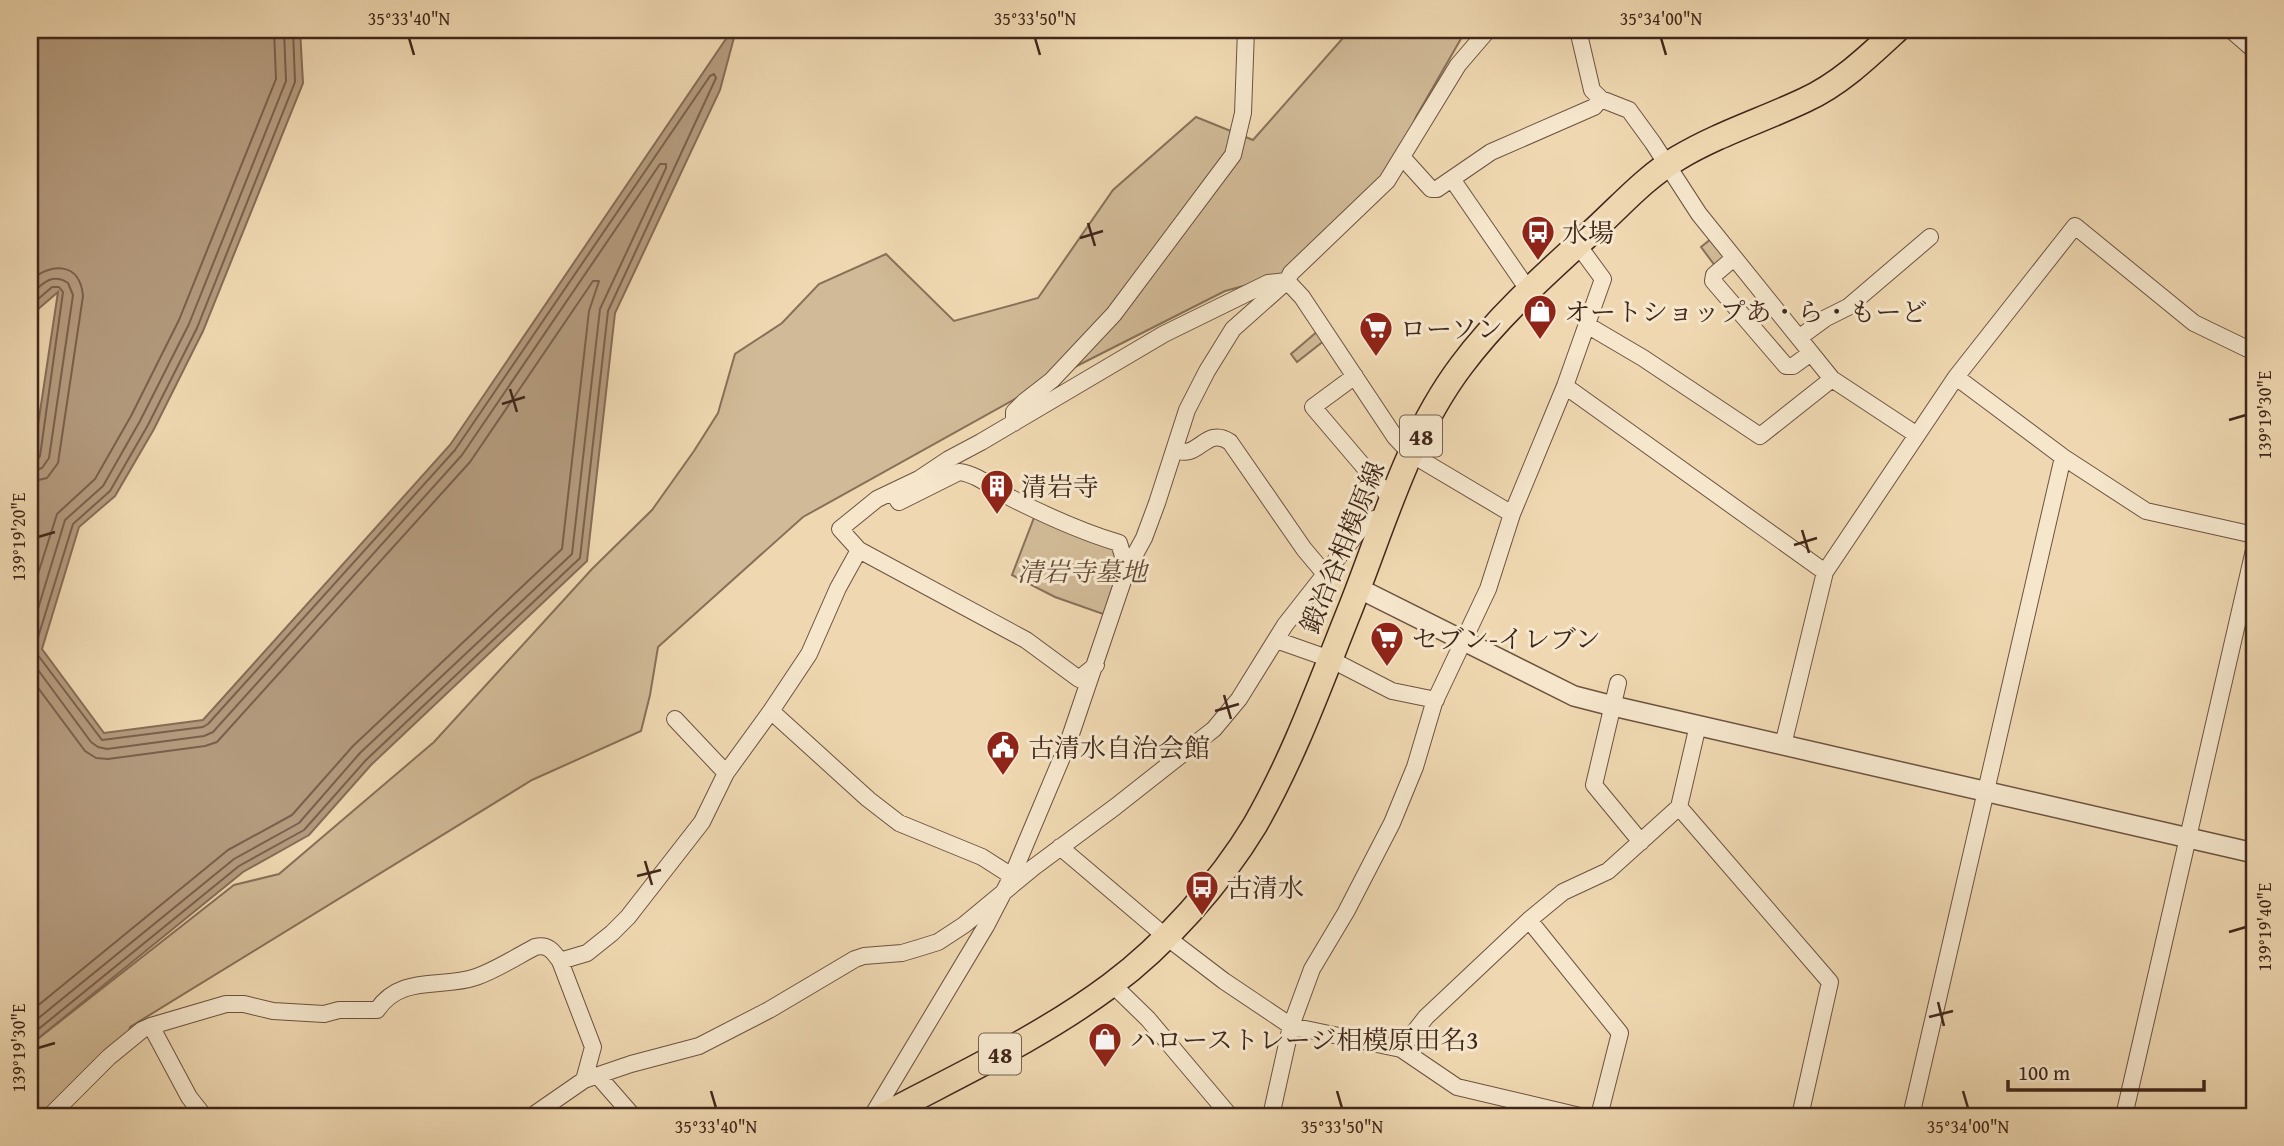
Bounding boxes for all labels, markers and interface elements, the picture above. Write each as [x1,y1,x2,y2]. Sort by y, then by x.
text: 35°33'40"N [368,5,451,32]
text: 35°33'50"N [994,5,1077,32]
text: 35°34'00"N [1620,5,1703,32]
bus stop icon: 水場 [1519,213,1557,262]
place label: 水場 [1562,213,1614,252]
shop icon: オートショップあ・ら・もーど [1521,292,1559,341]
place label: オートショップあ・ら・もーど [1564,292,1927,331]
supermarket icon: ローソン [1357,309,1395,358]
place label: ローソン [1400,309,1503,348]
text: 139°19'30"E [2251,371,2278,459]
road number: 48 [1400,416,1442,456]
street label: 鍛冶谷相模原線 [1290,455,1394,639]
building icon: 清岩寺 [978,467,1016,516]
place label: 清岩寺 [1021,467,1099,506]
text: 139°19'20"E [5,493,32,581]
park label: 清岩寺墓地 [1017,552,1150,591]
supermarket icon: セブン-イレブン [1368,619,1406,668]
place label: セブン-イレブン [1412,619,1601,658]
public building icon: 古清水自治会館 [984,728,1022,777]
place label: 古清水自治会館 [1028,728,1210,767]
bus stop icon: 古清水 [1183,868,1221,917]
place label: 古清水 [1226,868,1304,907]
text: 139°19'40"E [2251,883,2278,971]
text: 139°19'30"E [5,1004,32,1092]
shop icon: ハローストレージ相模原田名3 [1086,1020,1124,1069]
place label: ハローストレージ相模原田名3 [1130,1020,1479,1059]
road number: 48 [979,1034,1021,1074]
scale bar [2008,1048,2204,1092]
text: 100 m [2018,1057,2070,1088]
text: 35°33'40"N [675,1113,758,1140]
text: 35°33'50"N [1301,1113,1384,1140]
text: 35°34'00"N [1927,1113,2010,1140]

